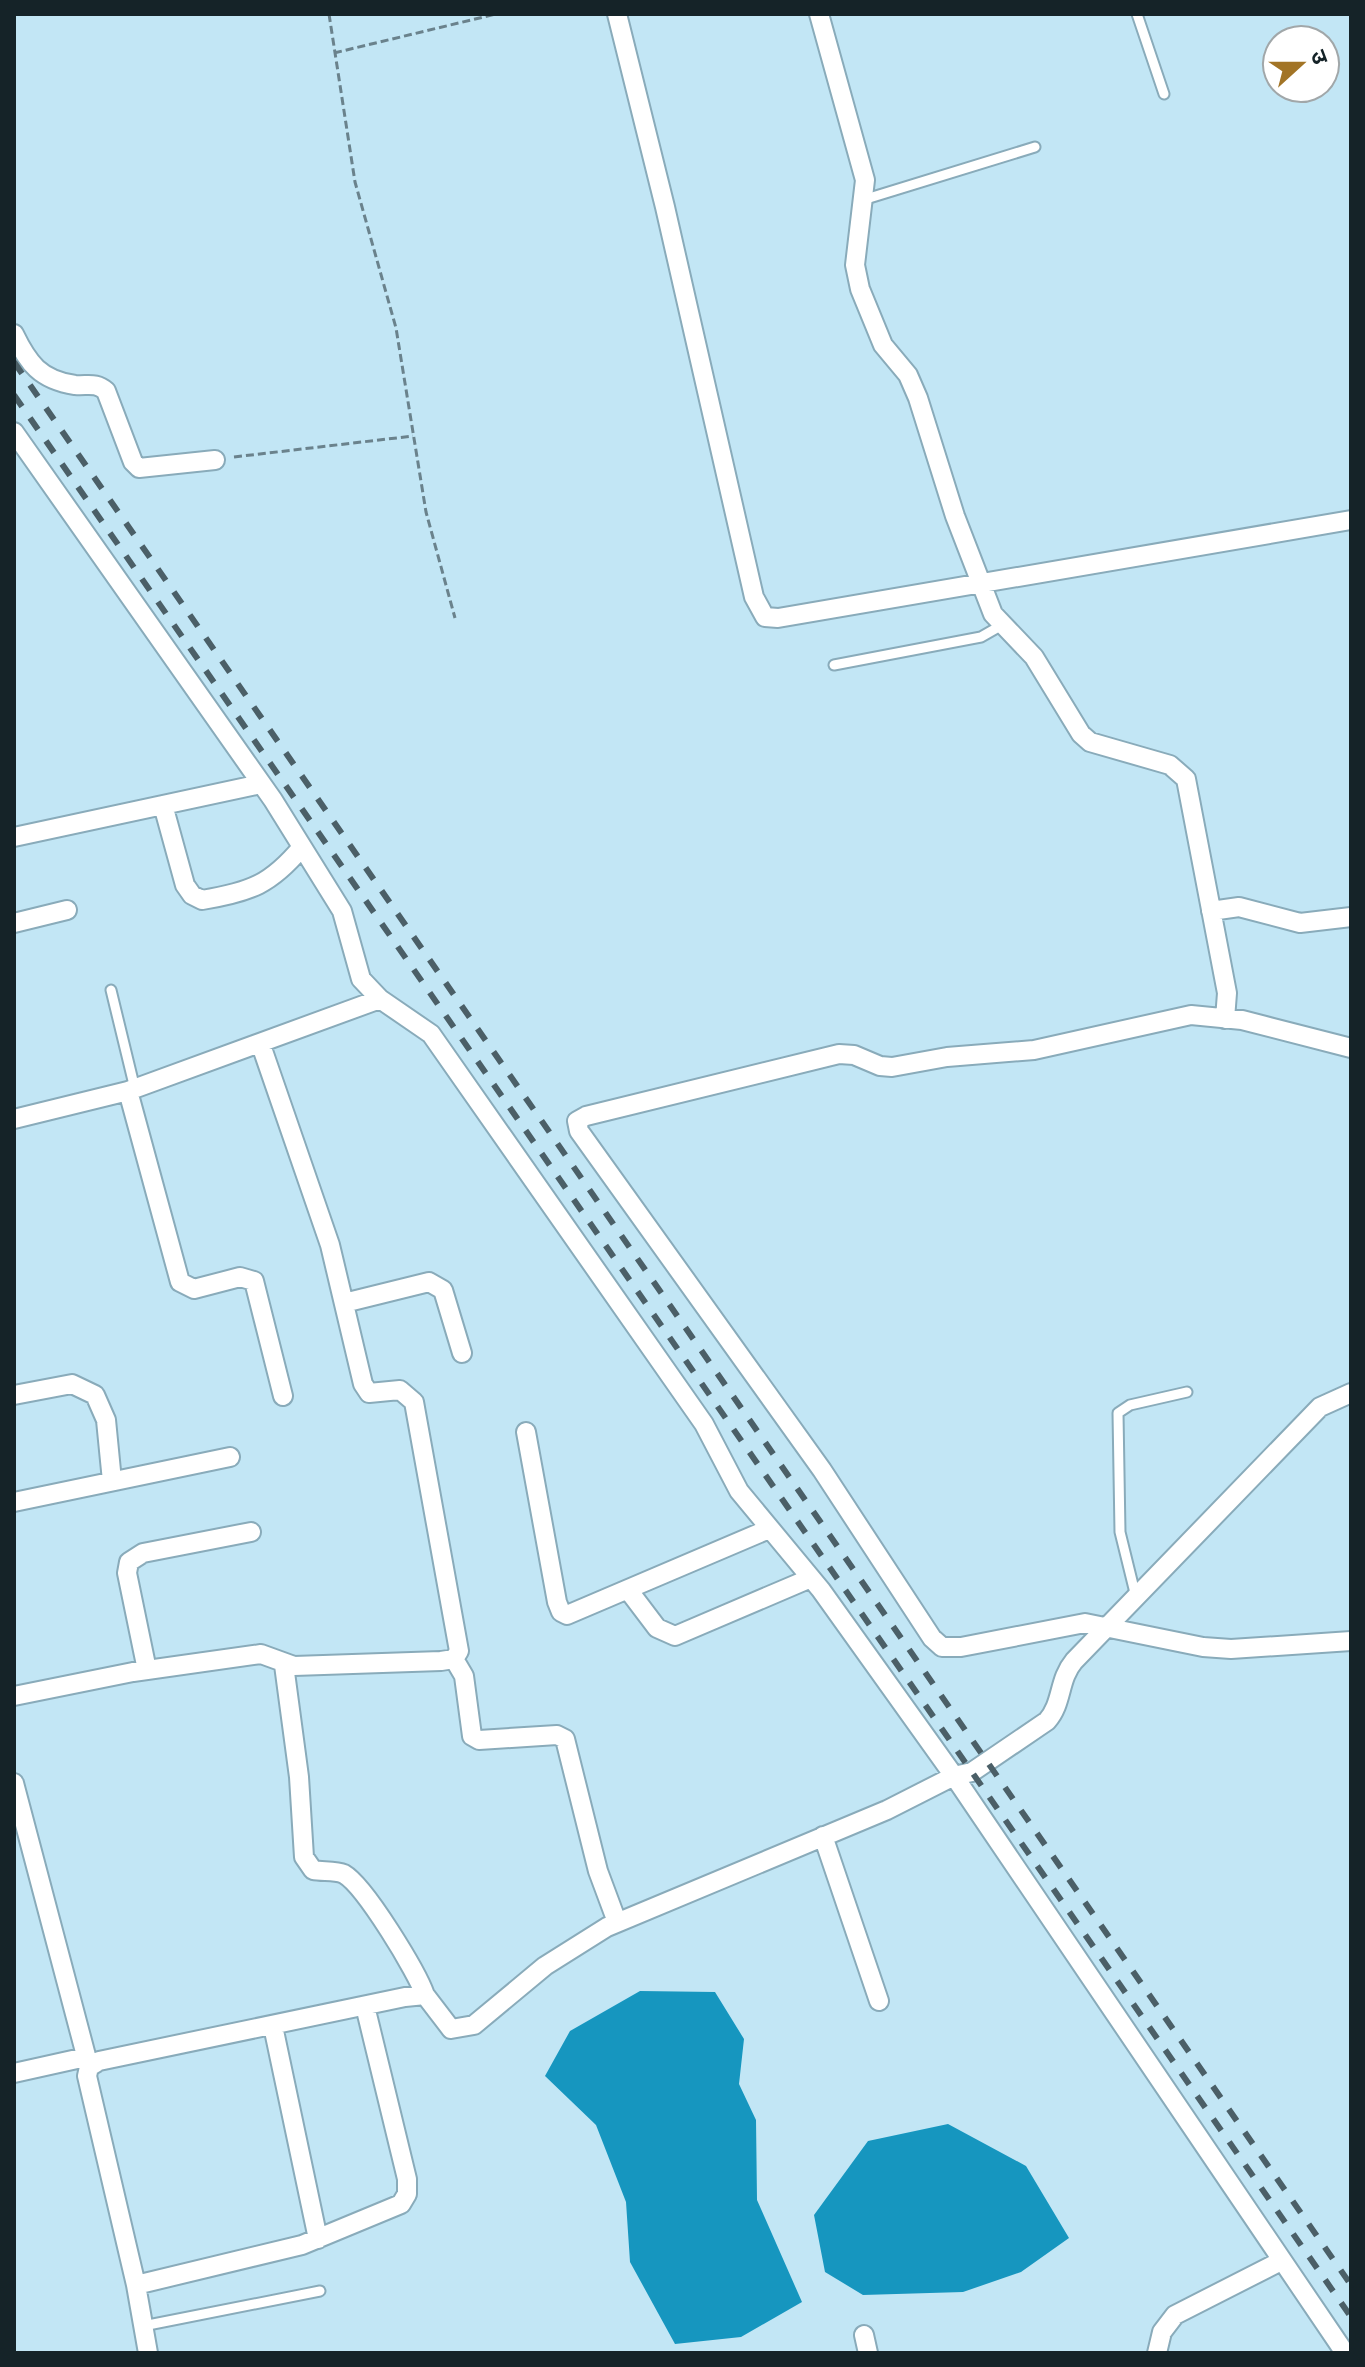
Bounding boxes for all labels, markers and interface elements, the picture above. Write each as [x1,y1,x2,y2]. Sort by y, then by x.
north arrow [1261,24,1341,104]
text: उ [1301,45,1338,70]

